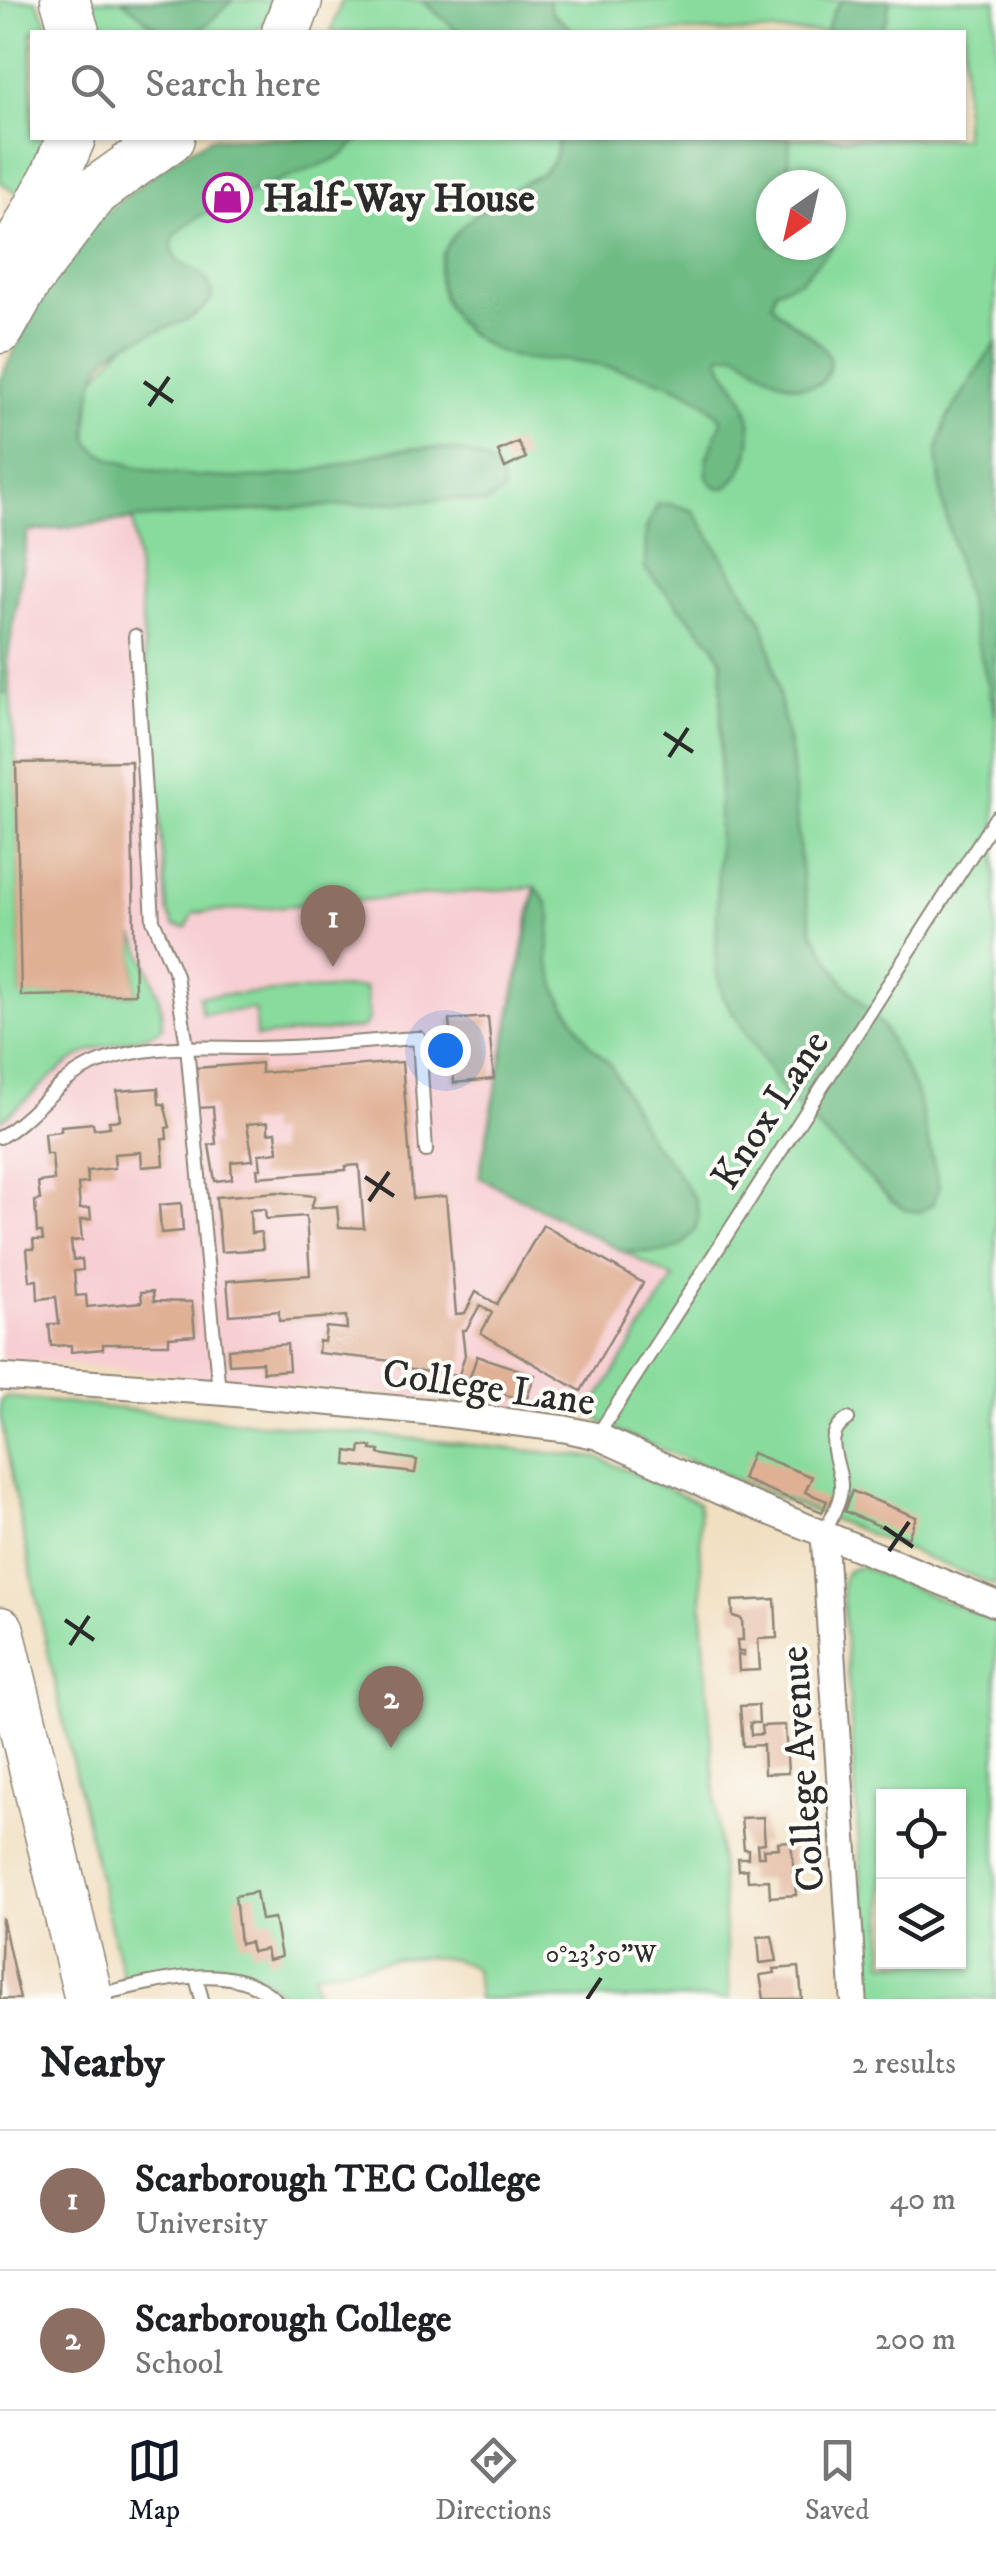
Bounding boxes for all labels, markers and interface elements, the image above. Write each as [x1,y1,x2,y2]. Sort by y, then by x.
search box [30,30,966,140]
icon: search [65,58,120,113]
text: Search here [145,61,321,109]
north arrow [756,170,846,260]
shop icon: Half-Way House [202,171,254,223]
place label: Half-Way House [263,175,535,225]
pin: 1 [300,884,366,967]
street label: Knox Lane [702,1022,841,1200]
your location [420,1025,471,1076]
street label: College Lane [379,1349,598,1429]
street label: College Avenue [770,1644,838,1893]
pin: 2 [358,1666,424,1748]
map controls [876,1789,966,1969]
button: locate [876,1789,966,1879]
button: layers [876,1879,966,1969]
text: 0°23'50"W [546,1939,657,1970]
text: Nearby [40,2038,164,2090]
text: 2 results [852,2044,956,2084]
text: Scarborough TEC College [135,2156,541,2204]
text: 1 [67,2180,78,2220]
text: 40 m [889,2180,956,2220]
text: University [135,2204,267,2244]
text: Scarborough College [135,2296,452,2344]
text: 2 [65,2320,80,2360]
text: 200 m [875,2320,956,2360]
text: School [135,2344,223,2384]
tab: Map [127,2433,182,2528]
tab: Directions [435,2433,551,2528]
tab: Saved [805,2433,869,2528]

